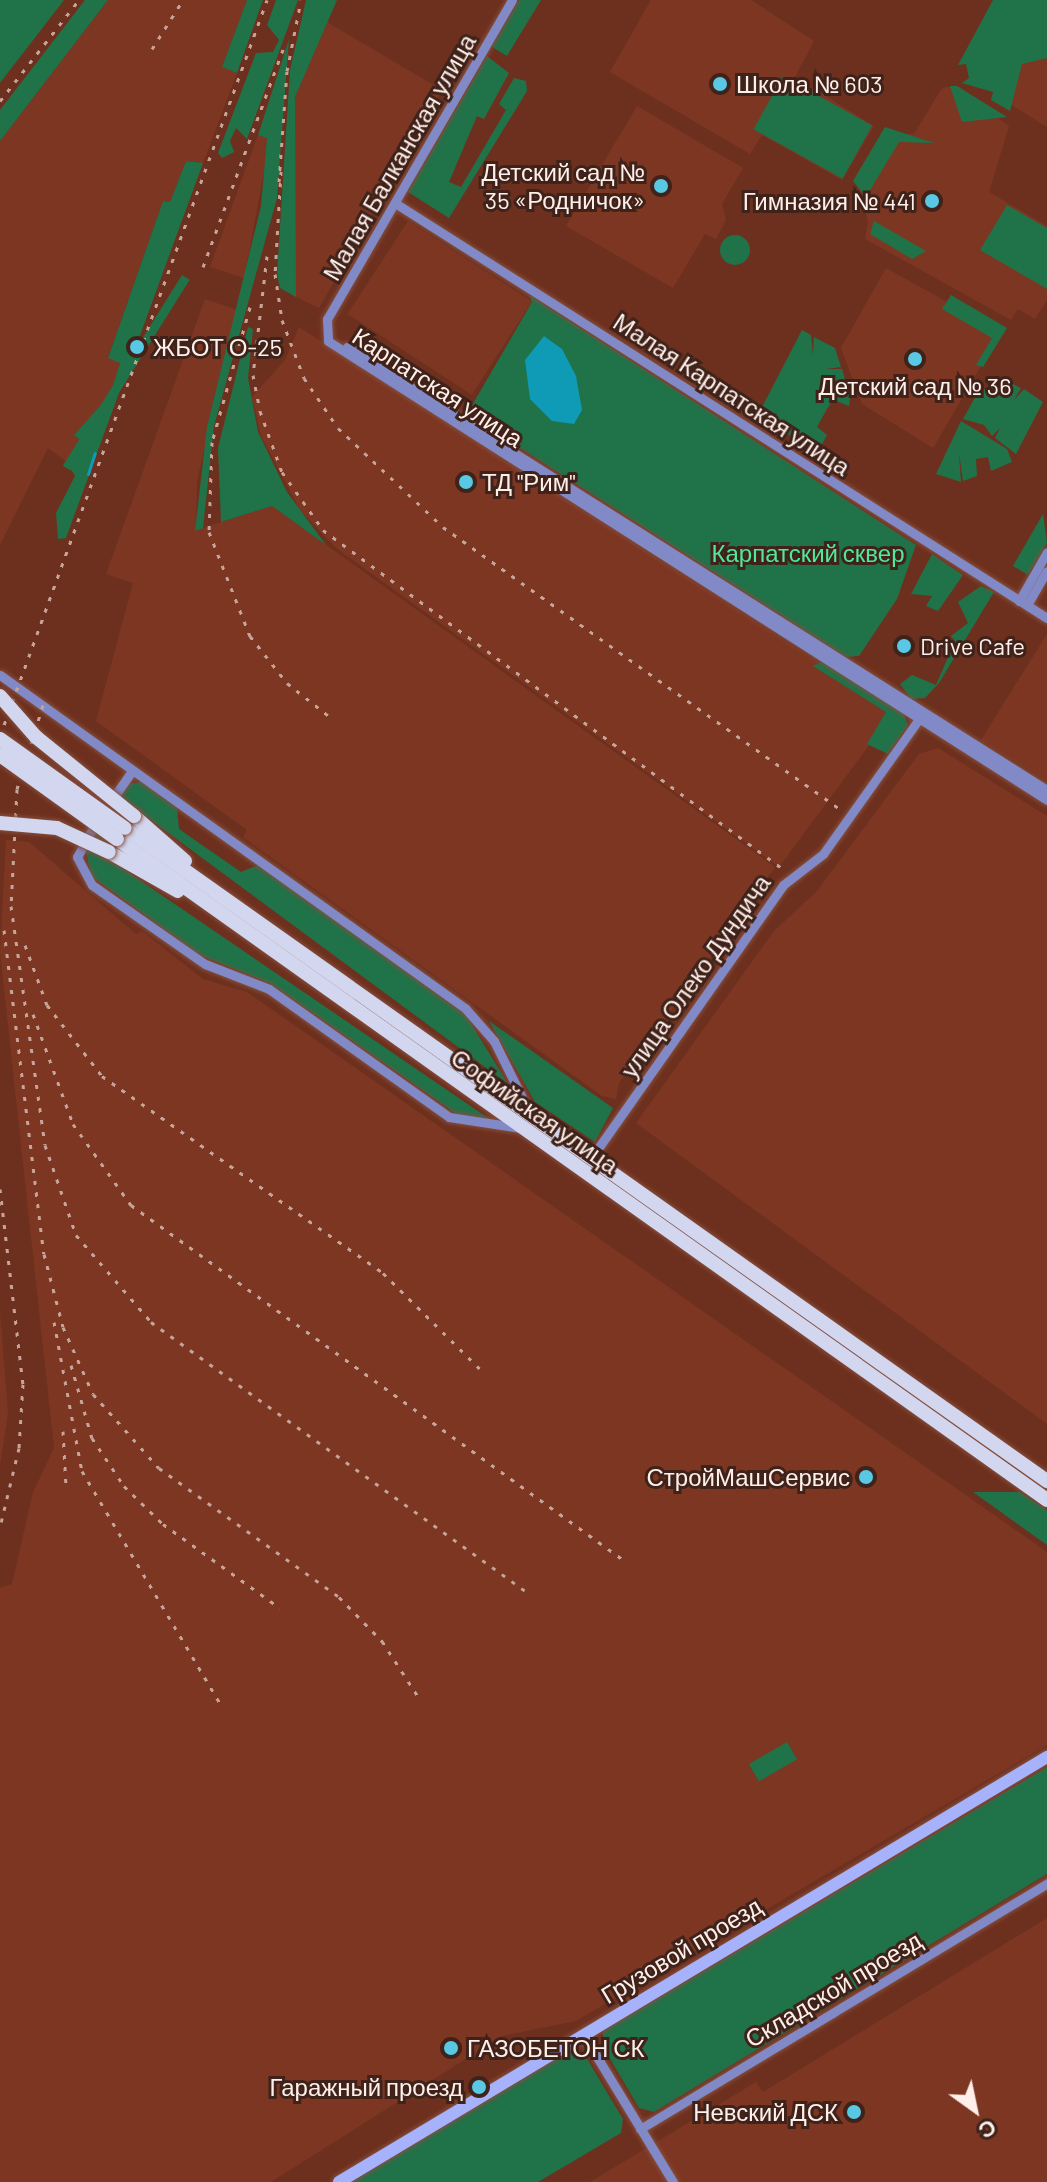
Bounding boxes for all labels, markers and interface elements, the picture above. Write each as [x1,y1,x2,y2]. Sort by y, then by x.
street label: Малая Балканская улица [317,29,481,285]
place label: Школа № 603 [736,70,883,98]
marker: Школа № 603 [711,75,729,93]
place label: Детский сад № 35 «Родничок» [481,158,645,214]
marker: Детский сад № 35 «Родничок» [652,177,670,195]
place label: Гимназия № 441 [743,187,916,215]
marker: Гимназия № 441 [923,192,941,210]
street label: Малая Карпатская улица [608,307,856,481]
street label: Карпатская улица [347,321,529,453]
place label: ЖБОТ О-25 [153,333,282,361]
marker: ЖБОТ О-25 [128,338,146,356]
marker: Детский сад № 36 [906,350,924,368]
place label: Детский сад № 36 [818,372,1012,400]
place label: ТД "Рим" [482,468,575,496]
marker: ТД "Рим" [457,473,475,491]
park label: Карпатский сквер [711,539,905,567]
place label: Drive Cafe [920,632,1025,660]
marker: Drive Cafe [895,637,913,655]
street label: улица Олеко Дундича [614,869,776,1083]
street label: Софийская улица [446,1043,624,1179]
place label: СтройМашСервис [647,1463,850,1491]
marker: СтройМашСервис [857,1468,875,1486]
street label: Грузовой проезд [596,1891,766,2009]
street label: Складской проезд [740,1925,926,2053]
place label: ГАЗОБЕТОН СК [467,2034,644,2062]
marker: ГАЗОБЕТОН СК [442,2039,460,2057]
north arrow [935,2070,1015,2150]
place label: Гаражный проезд [270,2073,463,2101]
marker: Гаражный проезд [470,2078,488,2096]
place label: Невский ДСК [693,2098,838,2126]
marker: Невский ДСК [845,2103,863,2121]
text: С [974,2115,1002,2145]

